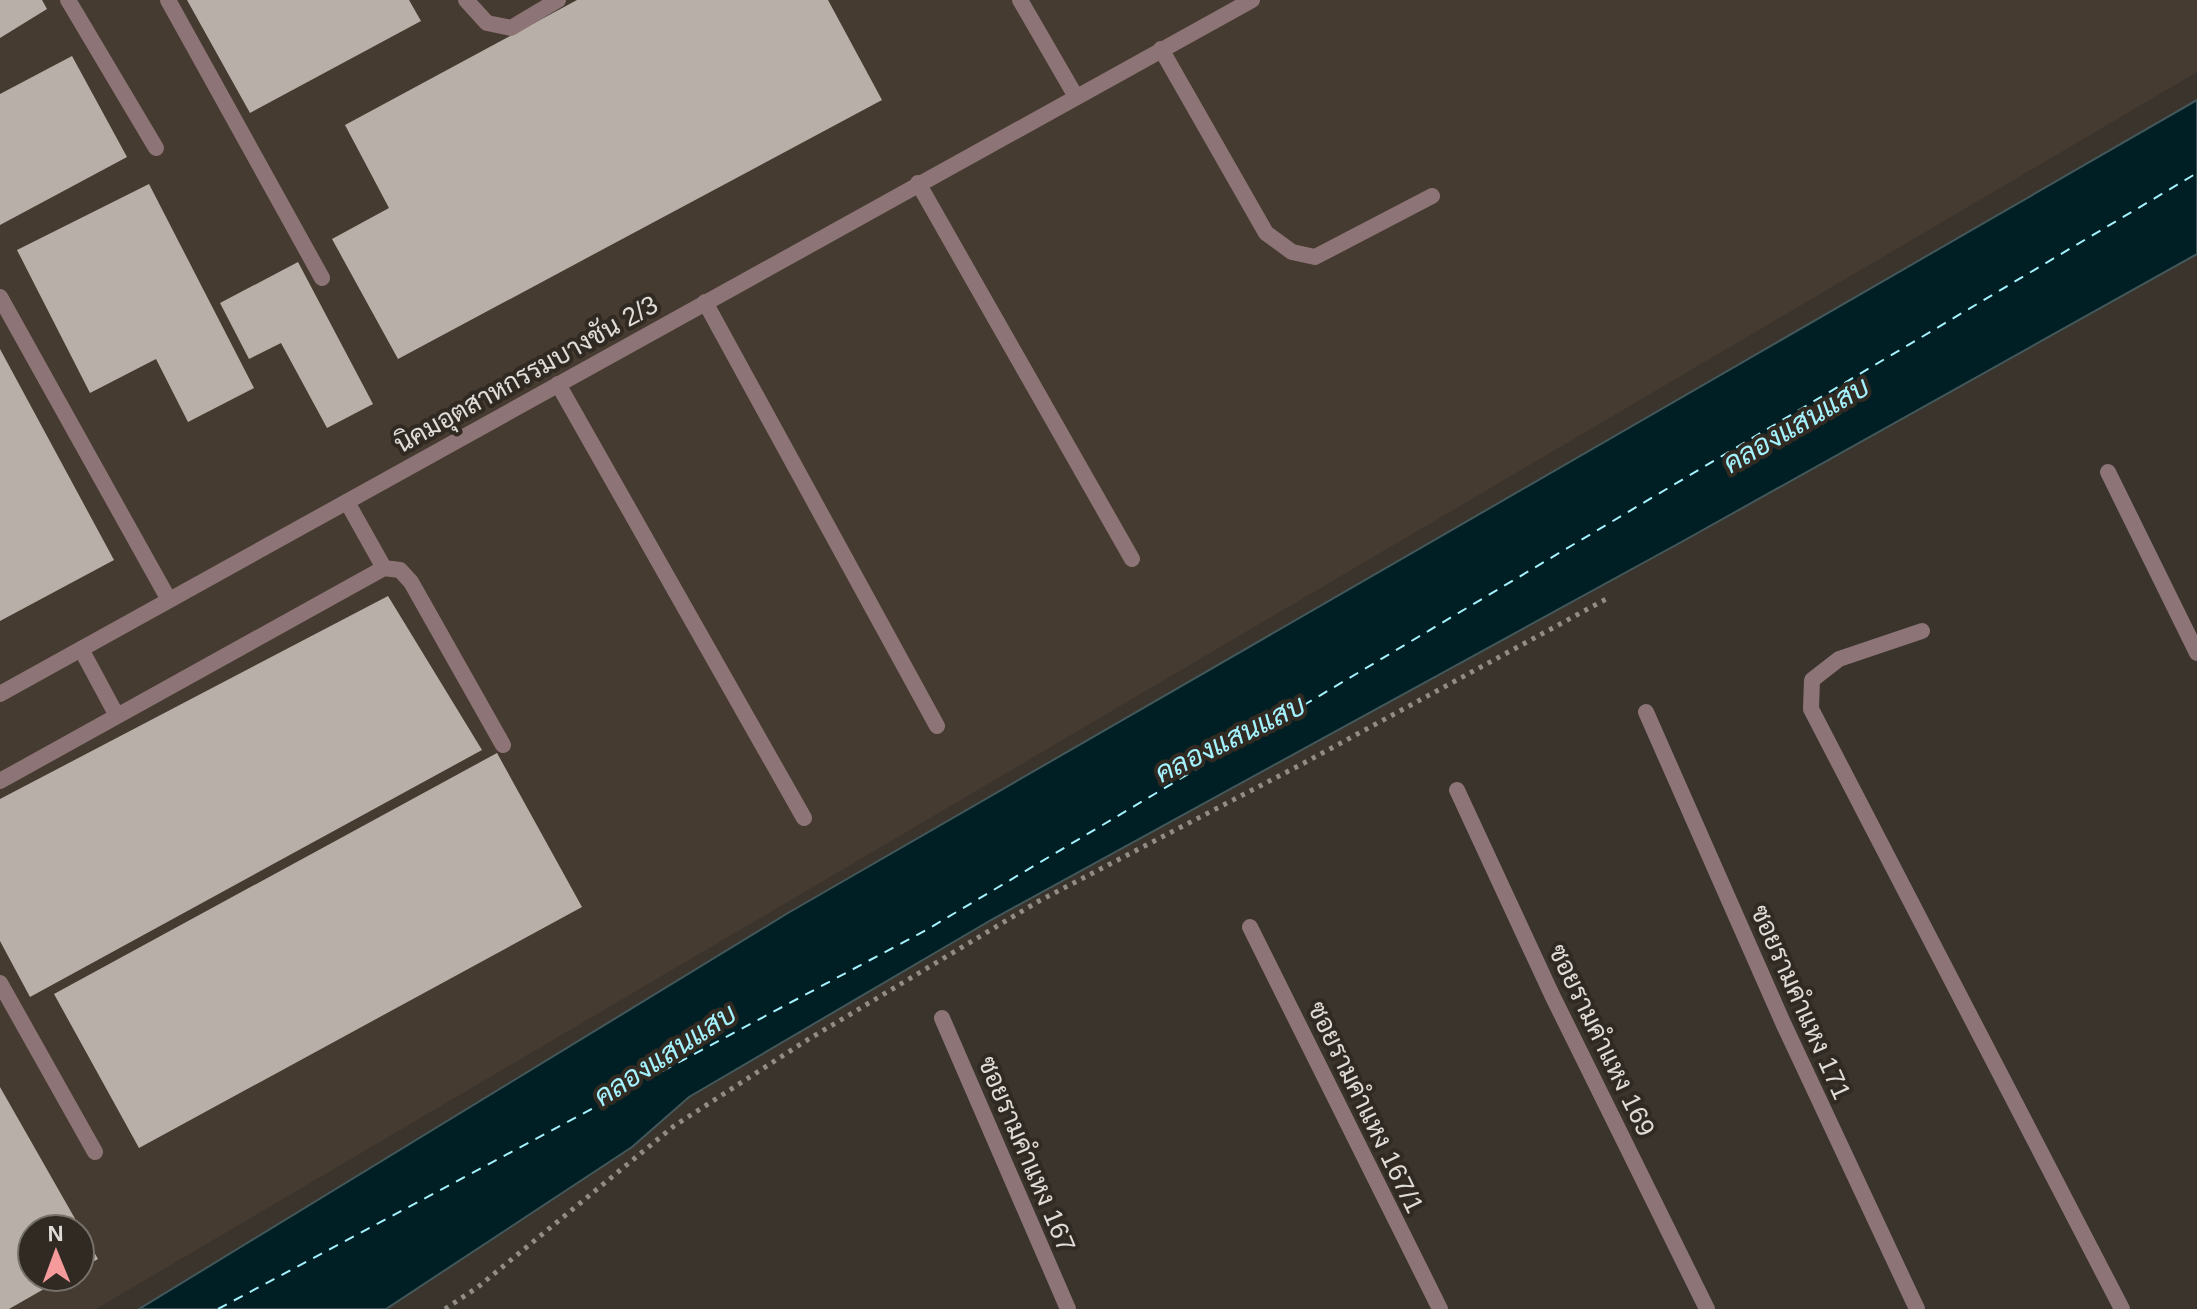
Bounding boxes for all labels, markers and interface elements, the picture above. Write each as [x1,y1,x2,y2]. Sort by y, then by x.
street label: นิคมอุตสาหกรรมบางชัน 2/3 [389,288,664,462]
water label: คลองแสนแสบ [1718,371,1874,479]
water label: คลองแสนแสบ [1150,689,1310,789]
street label: ซอยรามคำแหง 171 [1745,900,1857,1104]
street label: ซอยรามคำแหง 169 [1543,939,1661,1141]
street label: ซอยรามคำแหง 167/1 [1302,996,1430,1218]
water label: คลองแสนแสบ [588,998,742,1112]
street label: ซอยรามคำแหง 167 [972,1052,1082,1256]
north arrow [16,1213,96,1293]
text: N [47,1221,64,1246]

